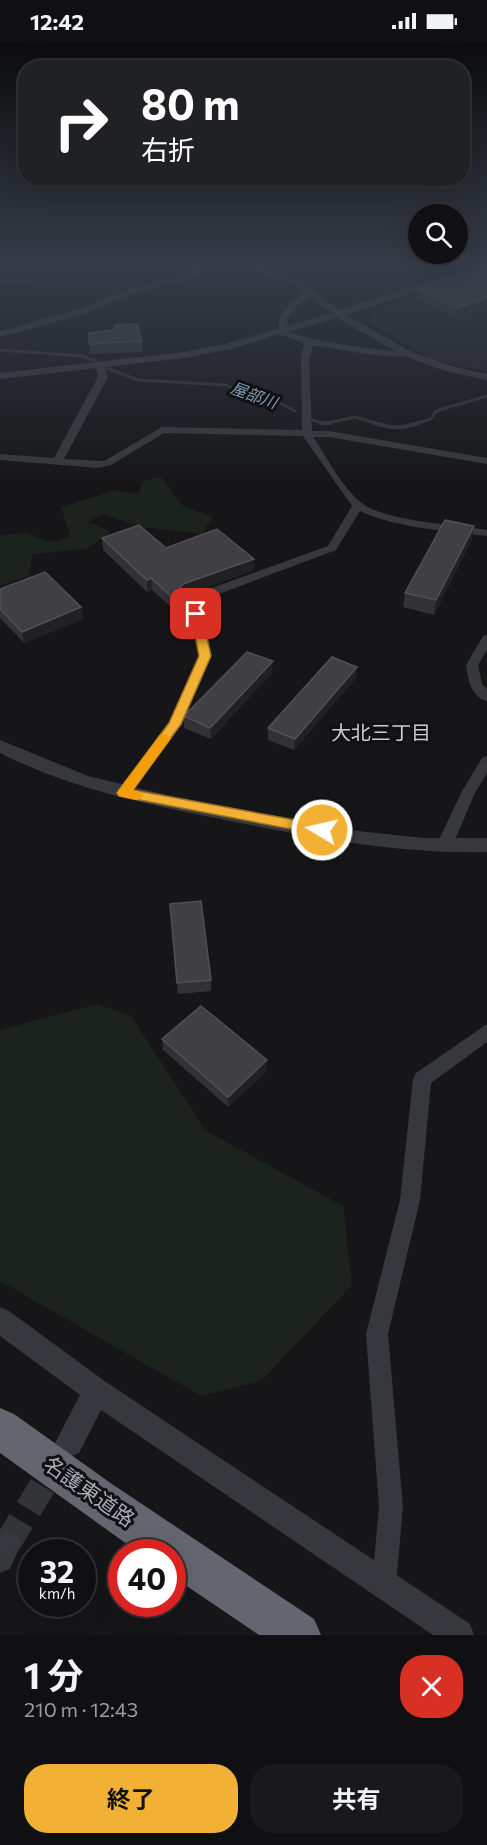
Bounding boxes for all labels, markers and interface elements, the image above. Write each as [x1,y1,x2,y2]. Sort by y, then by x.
text: 12:42 [30,8,84,35]
text: 80 m [141,77,240,129]
icon: right [42,84,120,162]
text: 右折 [141,133,195,166]
map controls [408,204,468,264]
button: search [408,204,468,264]
water label: 屋部川 [228,377,282,412]
pin [170,588,221,639]
icon: arrive [179,597,212,630]
district label: 大北三丁目 [331,720,431,744]
position arrow [290,798,354,862]
street label: 名護東道路 [40,1450,140,1531]
speed limit sign: 40 [108,1539,186,1617]
text: 32 [40,1552,74,1589]
text: km/h [39,1584,75,1602]
text: 1 分 [24,1652,83,1696]
button: close [400,1655,463,1718]
text: 210 m · 12:43 [24,1697,138,1721]
button: 終了 [24,1764,238,1833]
button: 共有 [250,1764,463,1833]

